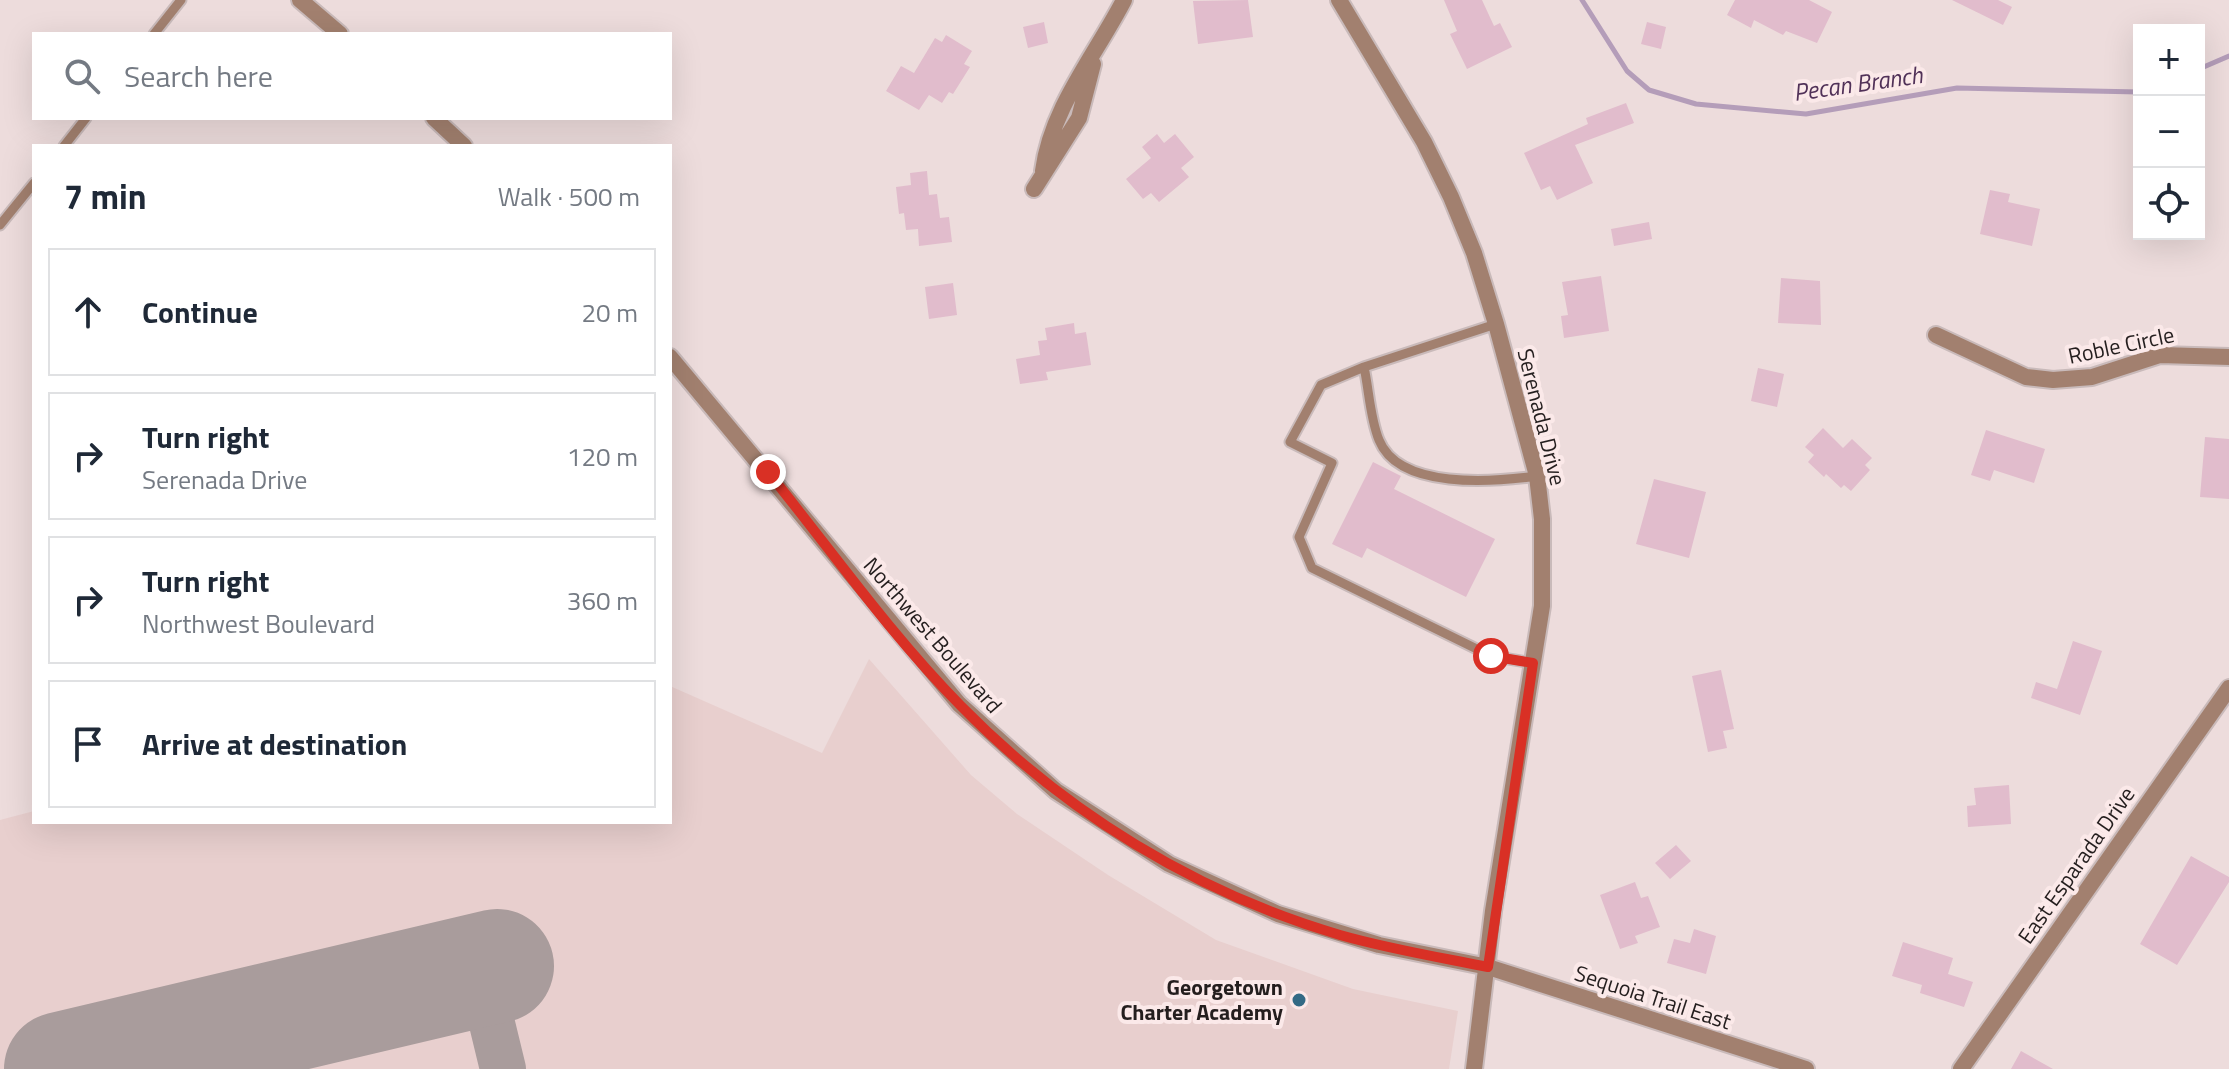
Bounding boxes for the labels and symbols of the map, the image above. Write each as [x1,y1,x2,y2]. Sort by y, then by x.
water label: Pecan Branch [1791,56,1926,110]
street label: Roble Circle [2065,317,2177,373]
street label: Serenada Drive [1509,345,1575,489]
route end [750,454,786,490]
street label: Northwest Boulevard [855,549,1011,721]
route start [1473,638,1509,674]
street label: East Esparada Drive [2009,779,2143,951]
street label: Sequoia Trail East [1570,956,1736,1038]
place label: Georgetown Charter Academy [1120,970,1283,1029]
marker: Georgetown Charter Academy [1290,991,1308,1009]

